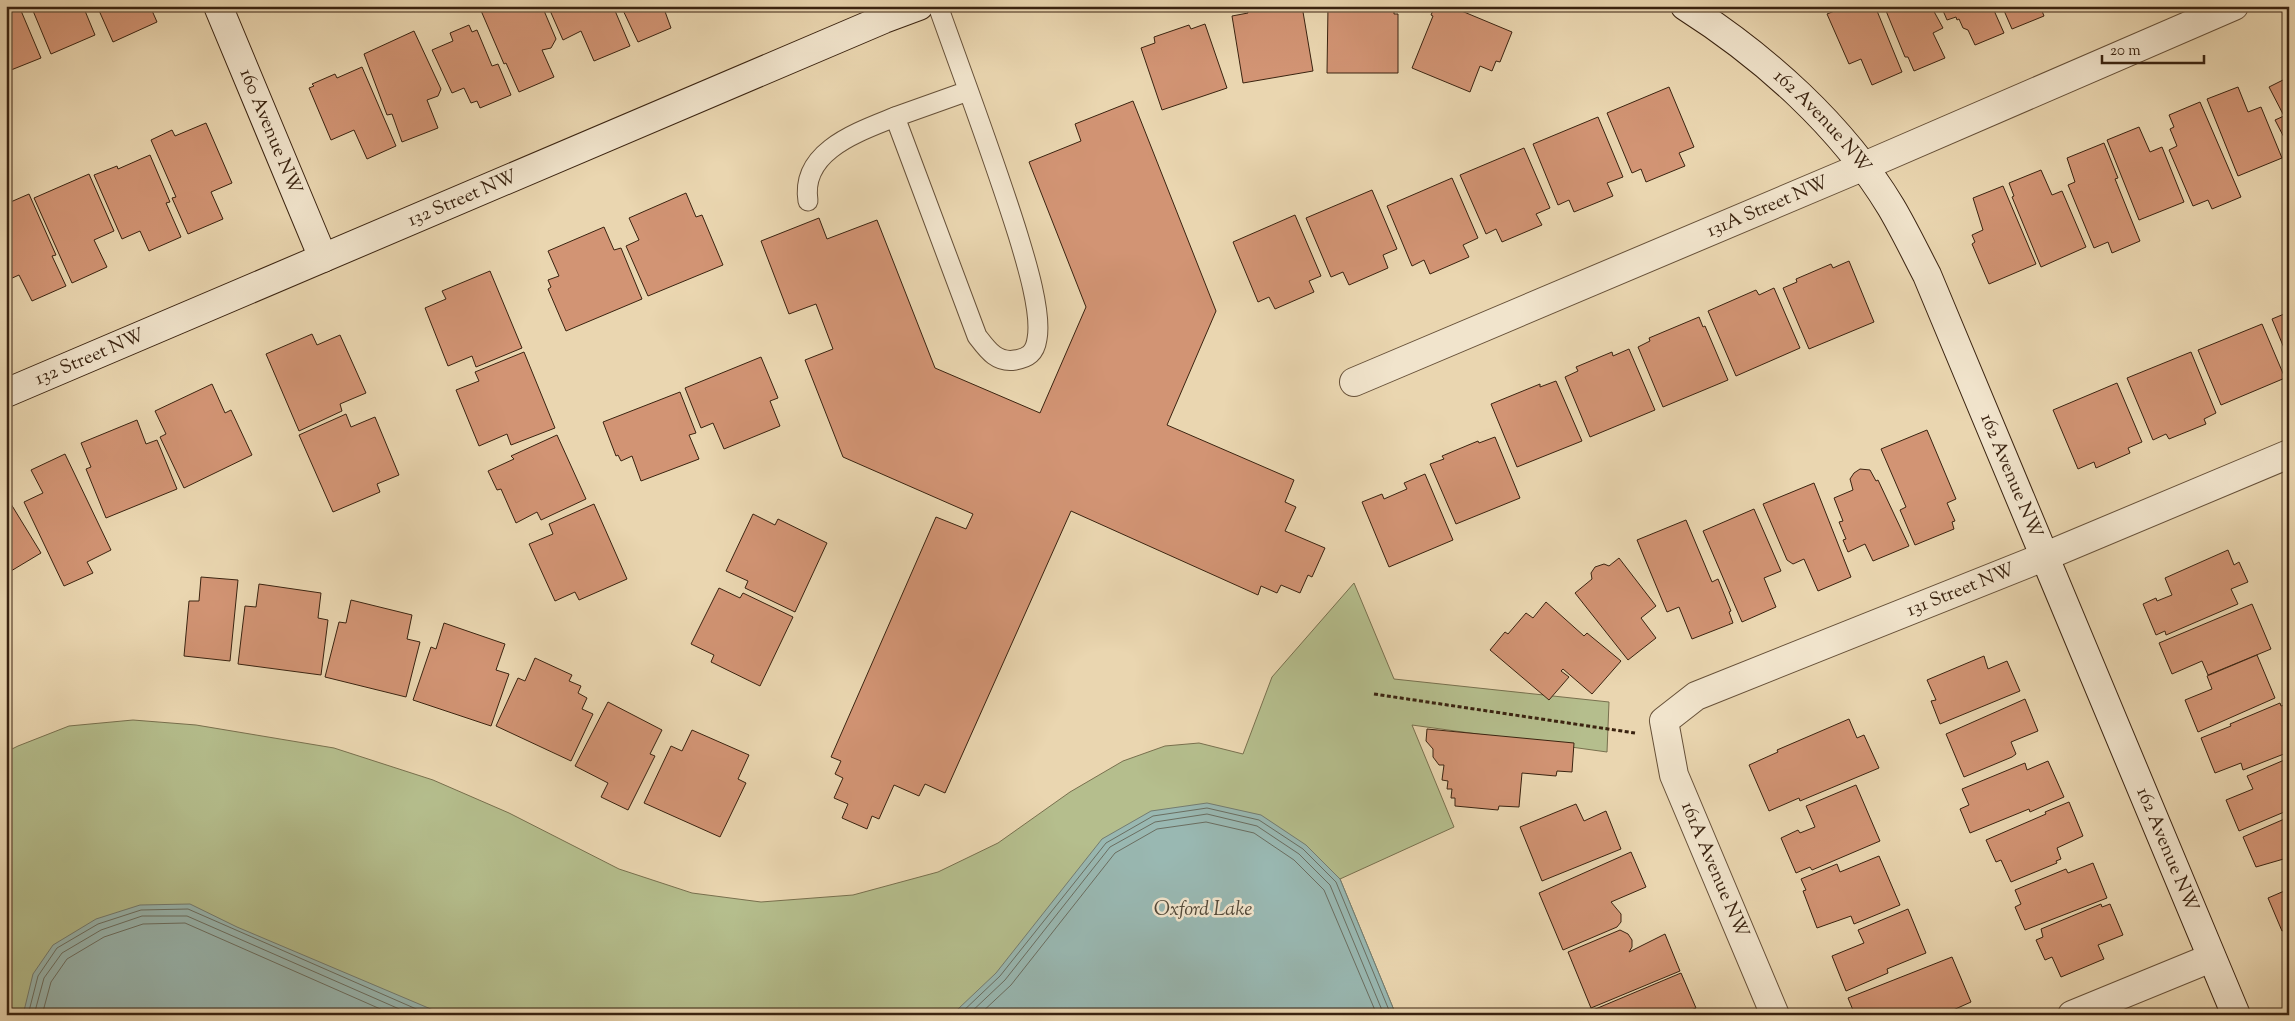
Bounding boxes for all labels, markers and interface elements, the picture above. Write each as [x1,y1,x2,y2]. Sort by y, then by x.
scale bar [2102,32,2205,64]
text: 20 m [2110,41,2141,62]
street label: 162 Avenue NW [1767,64,1877,179]
street label: 160 Avenue NW [232,65,309,199]
street label: 132 Street NW [403,163,521,234]
street label: 131A Street NW [1703,169,1832,245]
street label: 132 Street NW [31,322,149,393]
street label: 162 Avenue NW [1973,410,2049,542]
street label: 131 Street NW [1903,556,2019,624]
street label: 162 Avenue NW [2129,783,2205,916]
street label: 161A Avenue NW [1673,798,1755,942]
water label: Oxford Lake [1154,896,1252,925]

